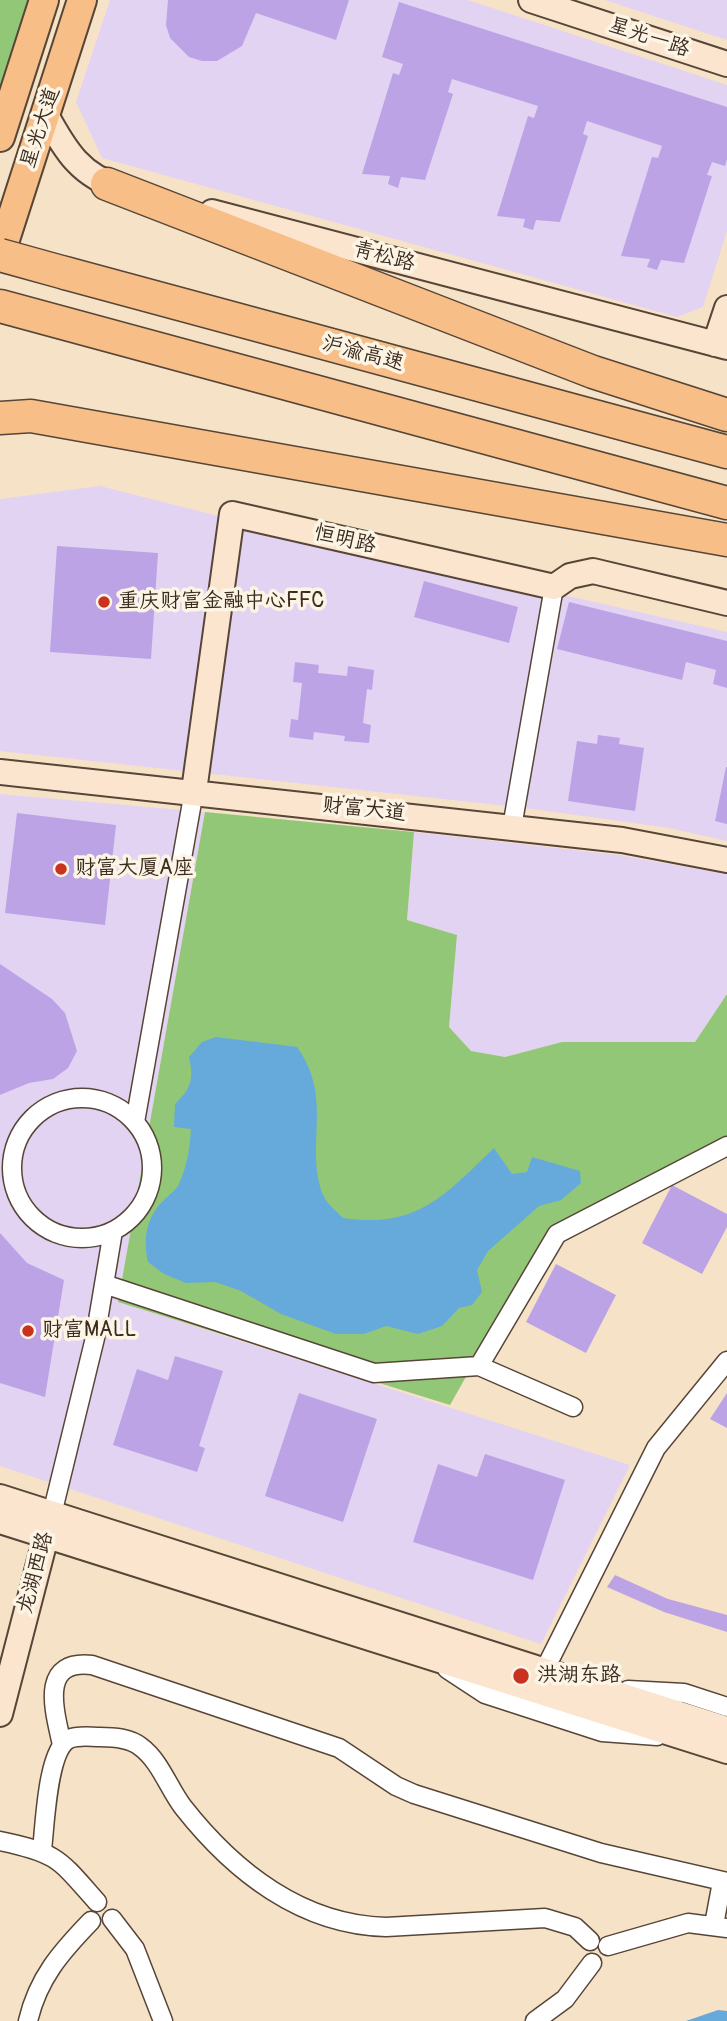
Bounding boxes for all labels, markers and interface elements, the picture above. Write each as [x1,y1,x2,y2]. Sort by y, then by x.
street label: 星光一路 [605,13,693,63]
street label: 星光大道 [16,84,66,172]
street label: 青松路 [350,237,418,277]
street label: 沪渝高速 [319,331,407,377]
street label: 恒明路 [311,521,379,559]
place label: 重庆财富金融中心FFC [118,589,324,615]
marker: 重庆财富金融中心FFC [96,594,112,610]
street label: 财富大道 [321,793,407,827]
place label: 财富大厦A座 [75,856,194,882]
marker: 财富大厦A座 [53,861,69,877]
place label: 财富MALL [42,1318,136,1344]
marker: 财富MALL [20,1323,36,1339]
street label: 龙湖西路 [13,1529,59,1617]
place label: 洪湖东路 [537,1663,621,1689]
marker: 洪湖东路 [511,1666,531,1686]

